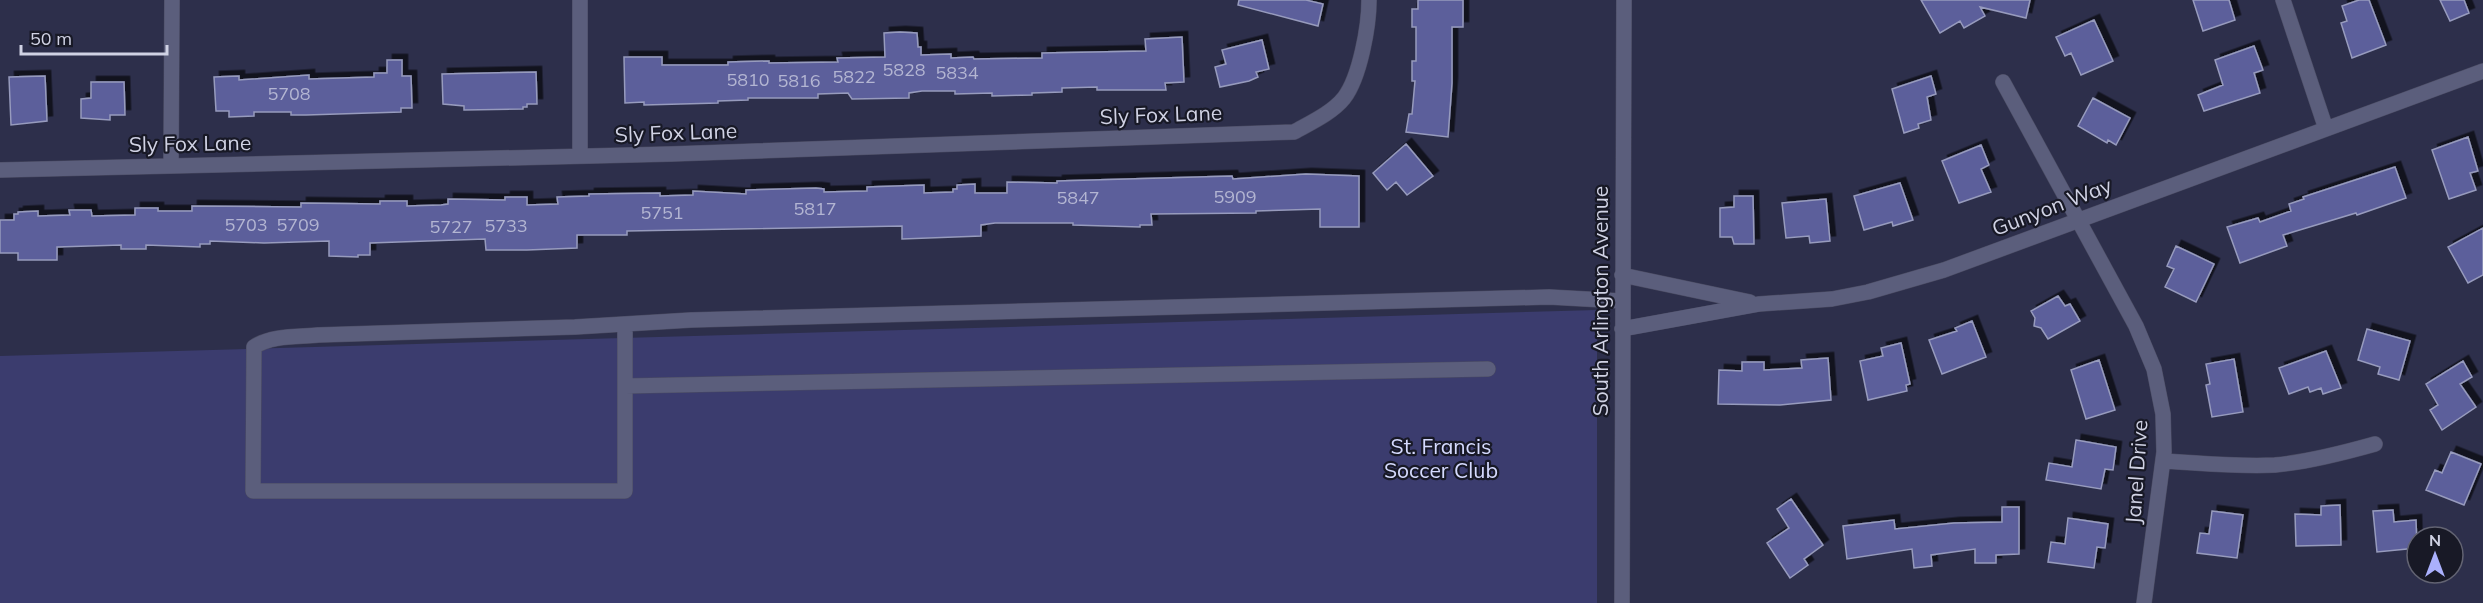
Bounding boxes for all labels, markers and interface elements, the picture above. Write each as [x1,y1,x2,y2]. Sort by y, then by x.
scale bar [21,18,166,56]
text: 50 m [30,27,72,50]
house number: 5828 [882,58,926,81]
house number: 5834 [935,61,979,84]
house number: 5822 [832,65,876,88]
house number: 5810 [726,68,770,91]
house number: 5816 [777,69,821,92]
house number: 5708 [267,82,311,105]
street label: Sly Fox Lane [1099,99,1223,129]
street label: Sly Fox Lane [614,117,738,147]
street label: Sly Fox Lane [129,129,251,157]
street label: Gunyon Way [1988,171,2115,241]
house number: 5909 [1213,185,1257,208]
house number: 5847 [1056,186,1100,209]
street label: South Arlington Avenue [1587,186,1613,416]
house number: 5817 [793,197,837,220]
house number: 5751 [640,201,684,224]
house number: 5703 [224,213,268,236]
house number: 5709 [276,213,320,236]
house number: 5733 [484,214,528,237]
house number: 5727 [429,215,473,238]
street label: Janel Drive [2119,419,2153,525]
park label: St. Francis Soccer Club [1384,433,1498,483]
north arrow [2405,525,2465,585]
text: N [2429,530,2441,550]

